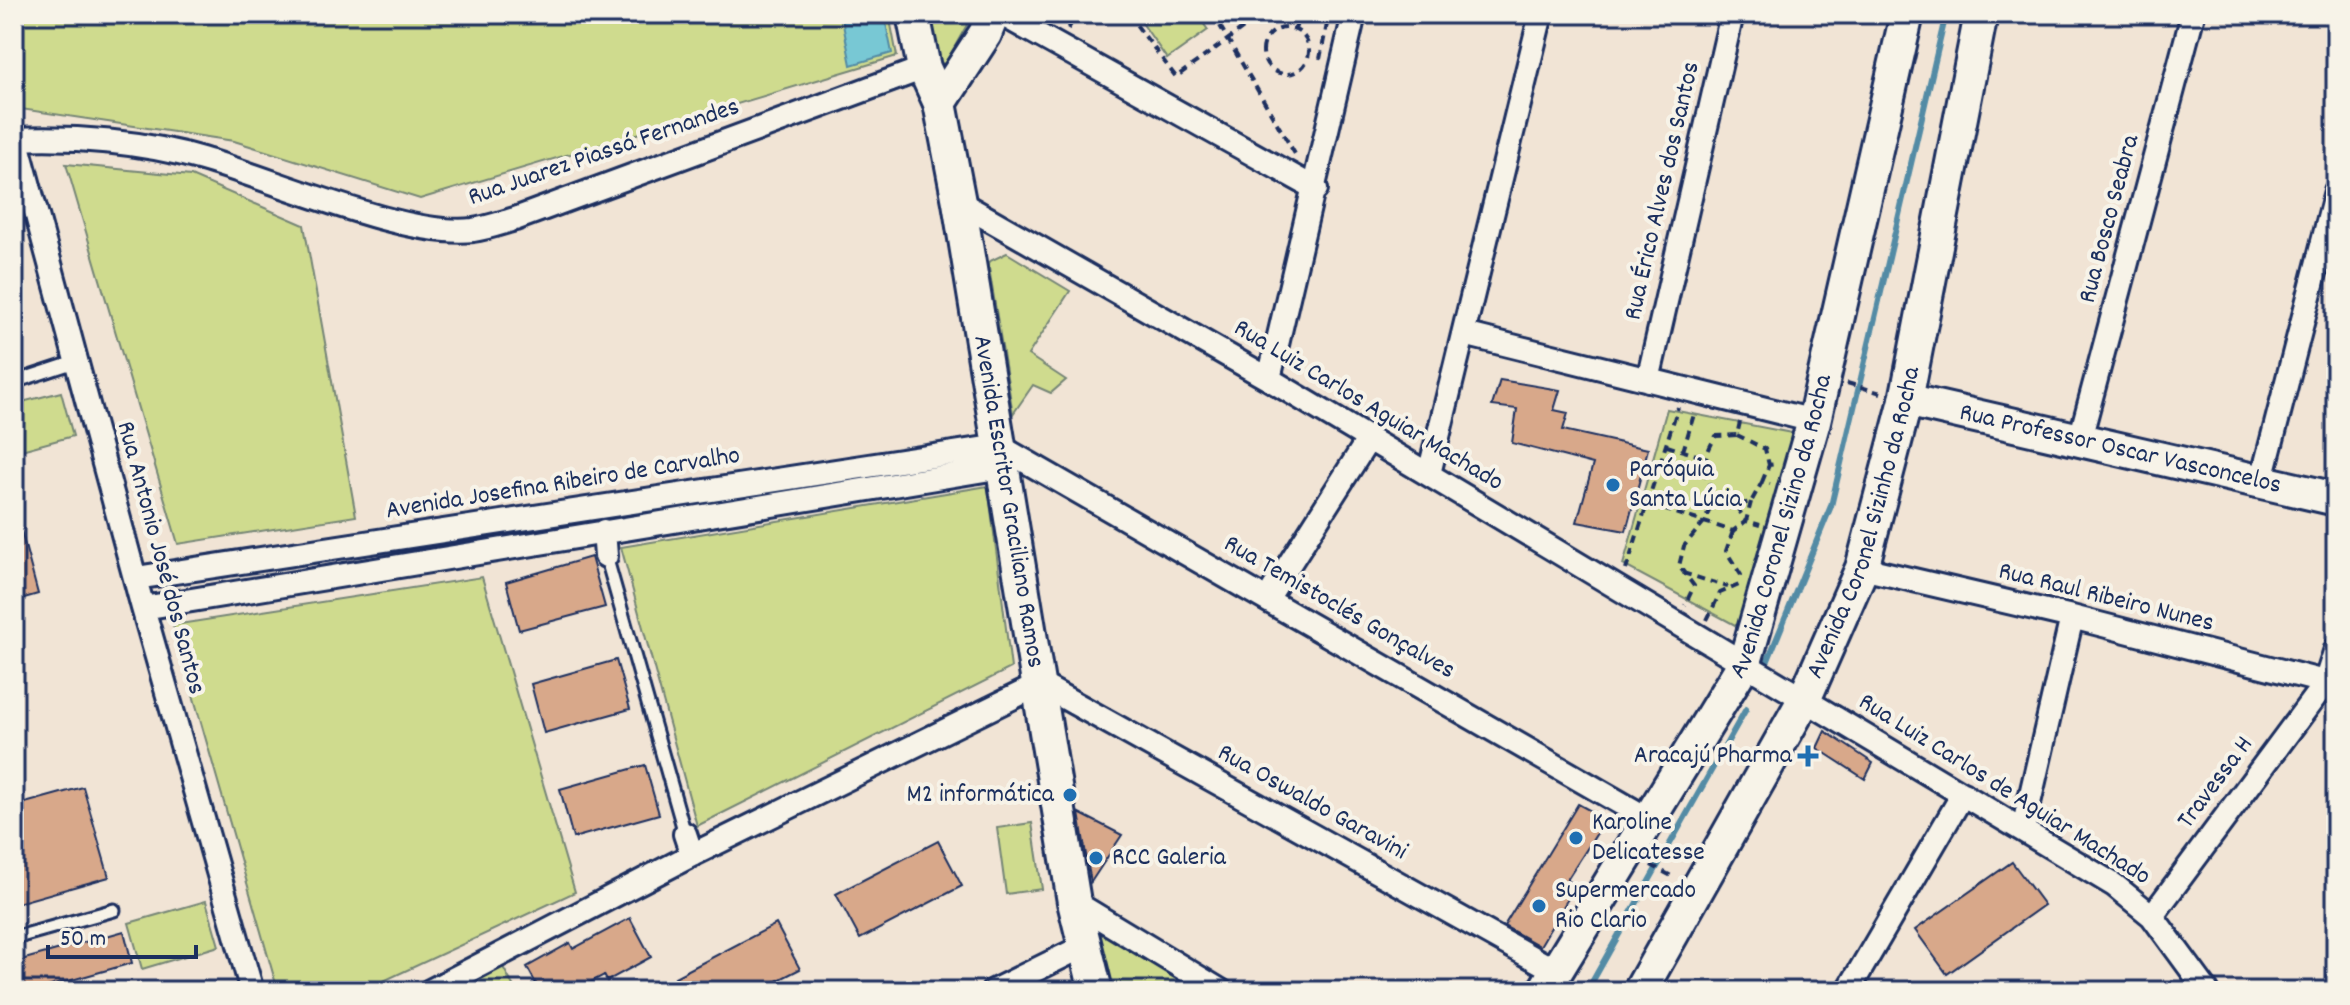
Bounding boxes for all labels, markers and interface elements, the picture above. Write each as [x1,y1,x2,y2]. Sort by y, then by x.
street label: Rua Érico Alves dos Santos [1615,58,1711,324]
street label: Rua Juarez Piassá Fernandes [463,89,745,217]
street label: Rua Bosco Seabra [2070,130,2150,307]
street label: Rua Luiz Carlos Aguiar Machado [1226,311,1510,501]
street label: Avenida Escritor Graciliano Ramos [963,333,1054,671]
street label: Avenida Coronel Sizinho da Rocha [1797,363,1931,685]
street label: Avenida Coronel Sizino da Rocha [1720,370,1843,686]
street label: Rua Professor Oscar Vasconcelos [1956,394,2285,504]
street label: Rua Antonio José dos Santos [106,417,214,699]
street label: Avenida Josefina Ribeiro de Carvalho [383,438,743,530]
place label: Paróquia Santa Lúcia [1629,452,1742,519]
marker: Paróquia Santa Lúcia [1604,476,1622,494]
street label: Rua Temistoclés Gonçalves [1216,526,1462,690]
street label: Rua Raul Ribeiro Nunes [1994,553,2218,643]
street label: Rua Luiz Carlos de Aguiar Machado [1851,685,2157,895]
street label: Travessa H [2169,729,2263,837]
street label: Rua Oswaldo Garavini [1210,735,1414,871]
place label: Aracajú Pharma [1634,738,1793,775]
marker: Aracajú Pharma [1799,747,1817,765]
place label: M2 informática [906,777,1055,814]
marker: M2 informática [1061,786,1079,804]
place label: Karoline Delicatesse [1592,805,1705,872]
marker: Karoline Delicatesse [1567,829,1585,847]
place label: RCC Galeria [1112,840,1227,877]
marker: RCC Galeria [1087,849,1105,867]
place label: Supermercado Rio Clario [1555,873,1696,940]
marker: Supermercado Rio Clario [1530,897,1548,915]
scale bar [48,909,196,959]
text: 50 m [60,923,106,957]

